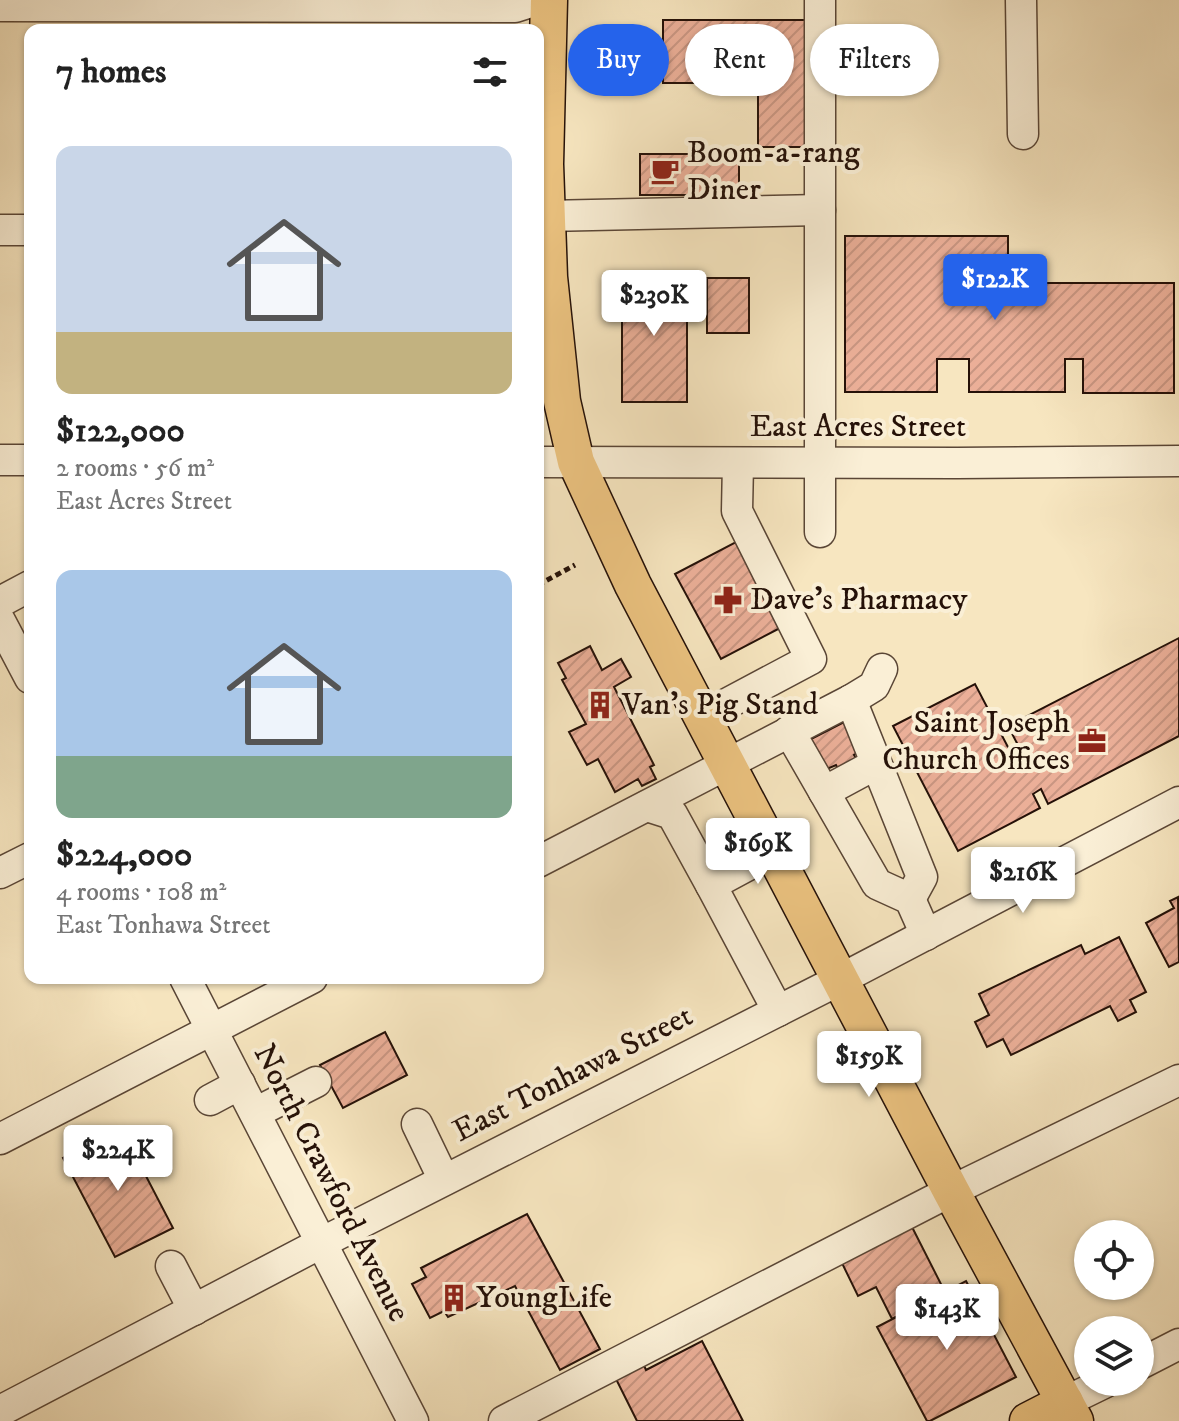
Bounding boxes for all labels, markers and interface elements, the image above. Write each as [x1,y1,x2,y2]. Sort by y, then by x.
chip: Buy [568,24,669,96]
chip: Rent [685,24,794,96]
chip: Filters [810,24,939,96]
icon: filters [468,50,512,94]
text: 7 homes [56,51,166,93]
place label: Boom-a-rang Diner [687,133,860,210]
cafe icon: Boom-a-rang Diner [650,156,680,186]
icon: home [212,198,356,342]
pin: $122K [939,254,1051,322]
text: $122K [961,263,1029,296]
pin: $230K [598,270,710,338]
text: $230K [620,279,688,312]
street label: East Acres Street [750,407,966,447]
text: $122,000 [56,410,185,452]
text: 2 rooms · 56 m² [56,452,214,485]
text: East Acres Street [56,485,232,518]
place label: Dave's Pharmacy [750,580,968,620]
pharmacy icon: Dave's Pharmacy [713,585,743,615]
icon: home [212,622,356,766]
place label: Van's Pig Stand [621,685,818,725]
building icon: Van's Pig Stand [585,690,615,720]
place label: Saint Joseph Church Offices [882,703,1070,780]
office icon: Saint Joseph Church Offices [1077,726,1107,756]
pin: $169K [702,818,814,886]
text: $169K [724,827,792,860]
text: $224,000 [56,834,192,876]
pin: $216K [967,847,1079,915]
text: $216K [989,856,1057,889]
text: 4 rooms · 108 m² [56,876,226,909]
text: East Tonhawa Street [56,909,271,942]
street label: East Tonhawa Street [446,996,700,1152]
pin: $159K [813,1031,925,1099]
street label: North Crawford Avenue [244,1038,418,1328]
text: $159K [835,1040,903,1073]
pin: $224K [62,1125,174,1193]
text: $224K [82,1134,154,1167]
map controls [1074,1220,1154,1396]
button: locate [1074,1220,1154,1300]
place label: YoungLife [476,1278,612,1318]
building icon: YoungLife [439,1283,469,1313]
pin: $143K [891,1284,1003,1352]
text: $143K [914,1293,980,1326]
button: layers [1074,1316,1154,1396]

